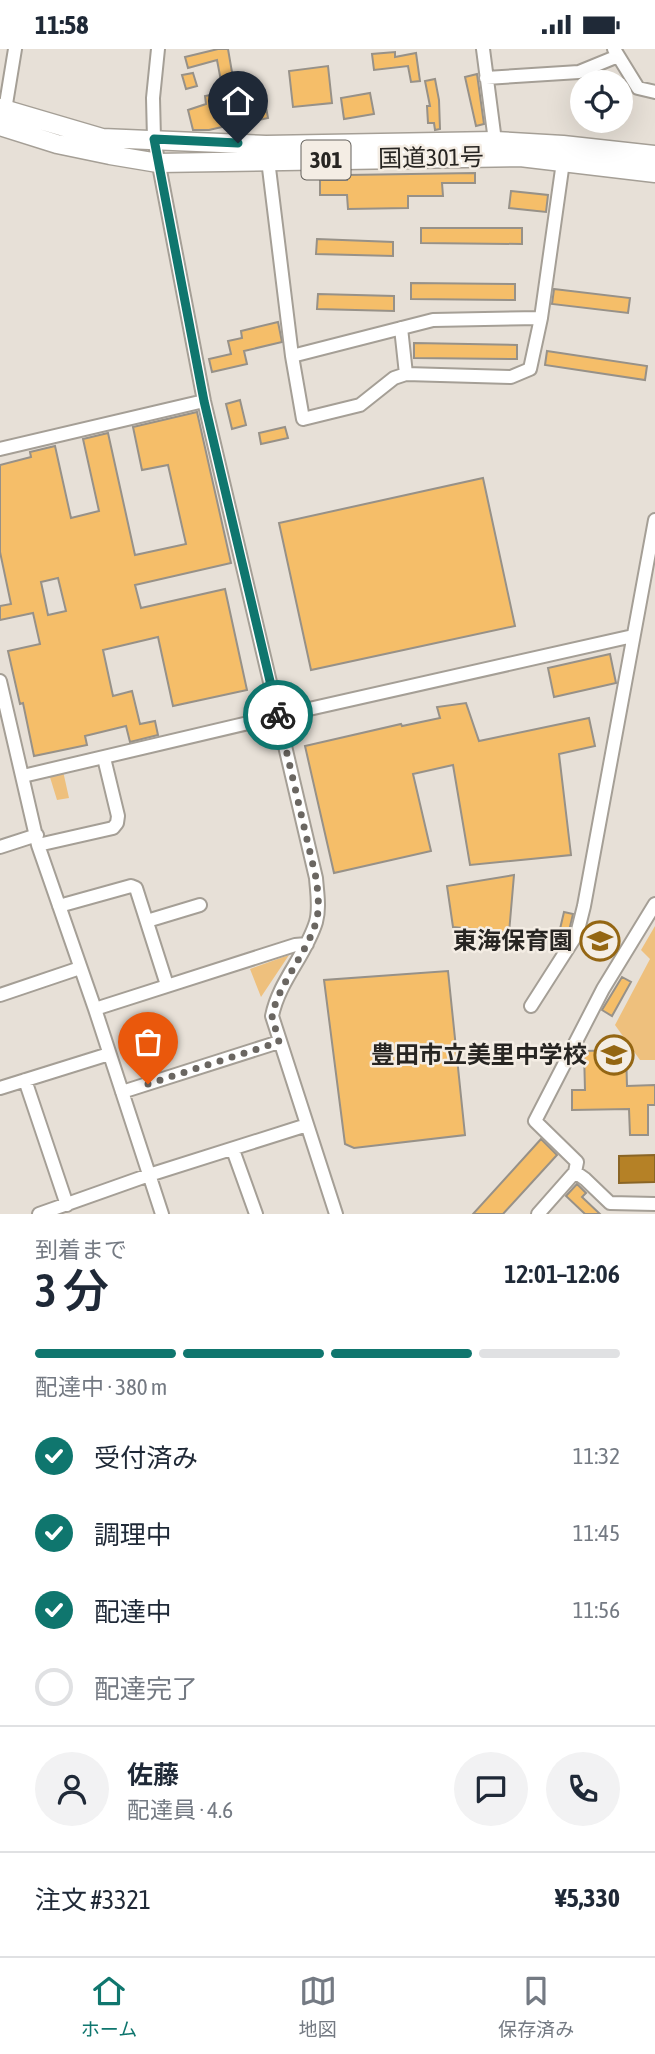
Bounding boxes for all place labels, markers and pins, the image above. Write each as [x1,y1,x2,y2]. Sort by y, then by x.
pin [208,71,268,143]
school or university icon: 東海保育園 [579,920,621,962]
place label: 東海保育園 [453,927,573,954]
pin [118,1012,178,1084]
school or university icon: 豊田市立美里中学校 [593,1034,635,1076]
place label: 豊田市立美里中学校 [371,1041,587,1068]

